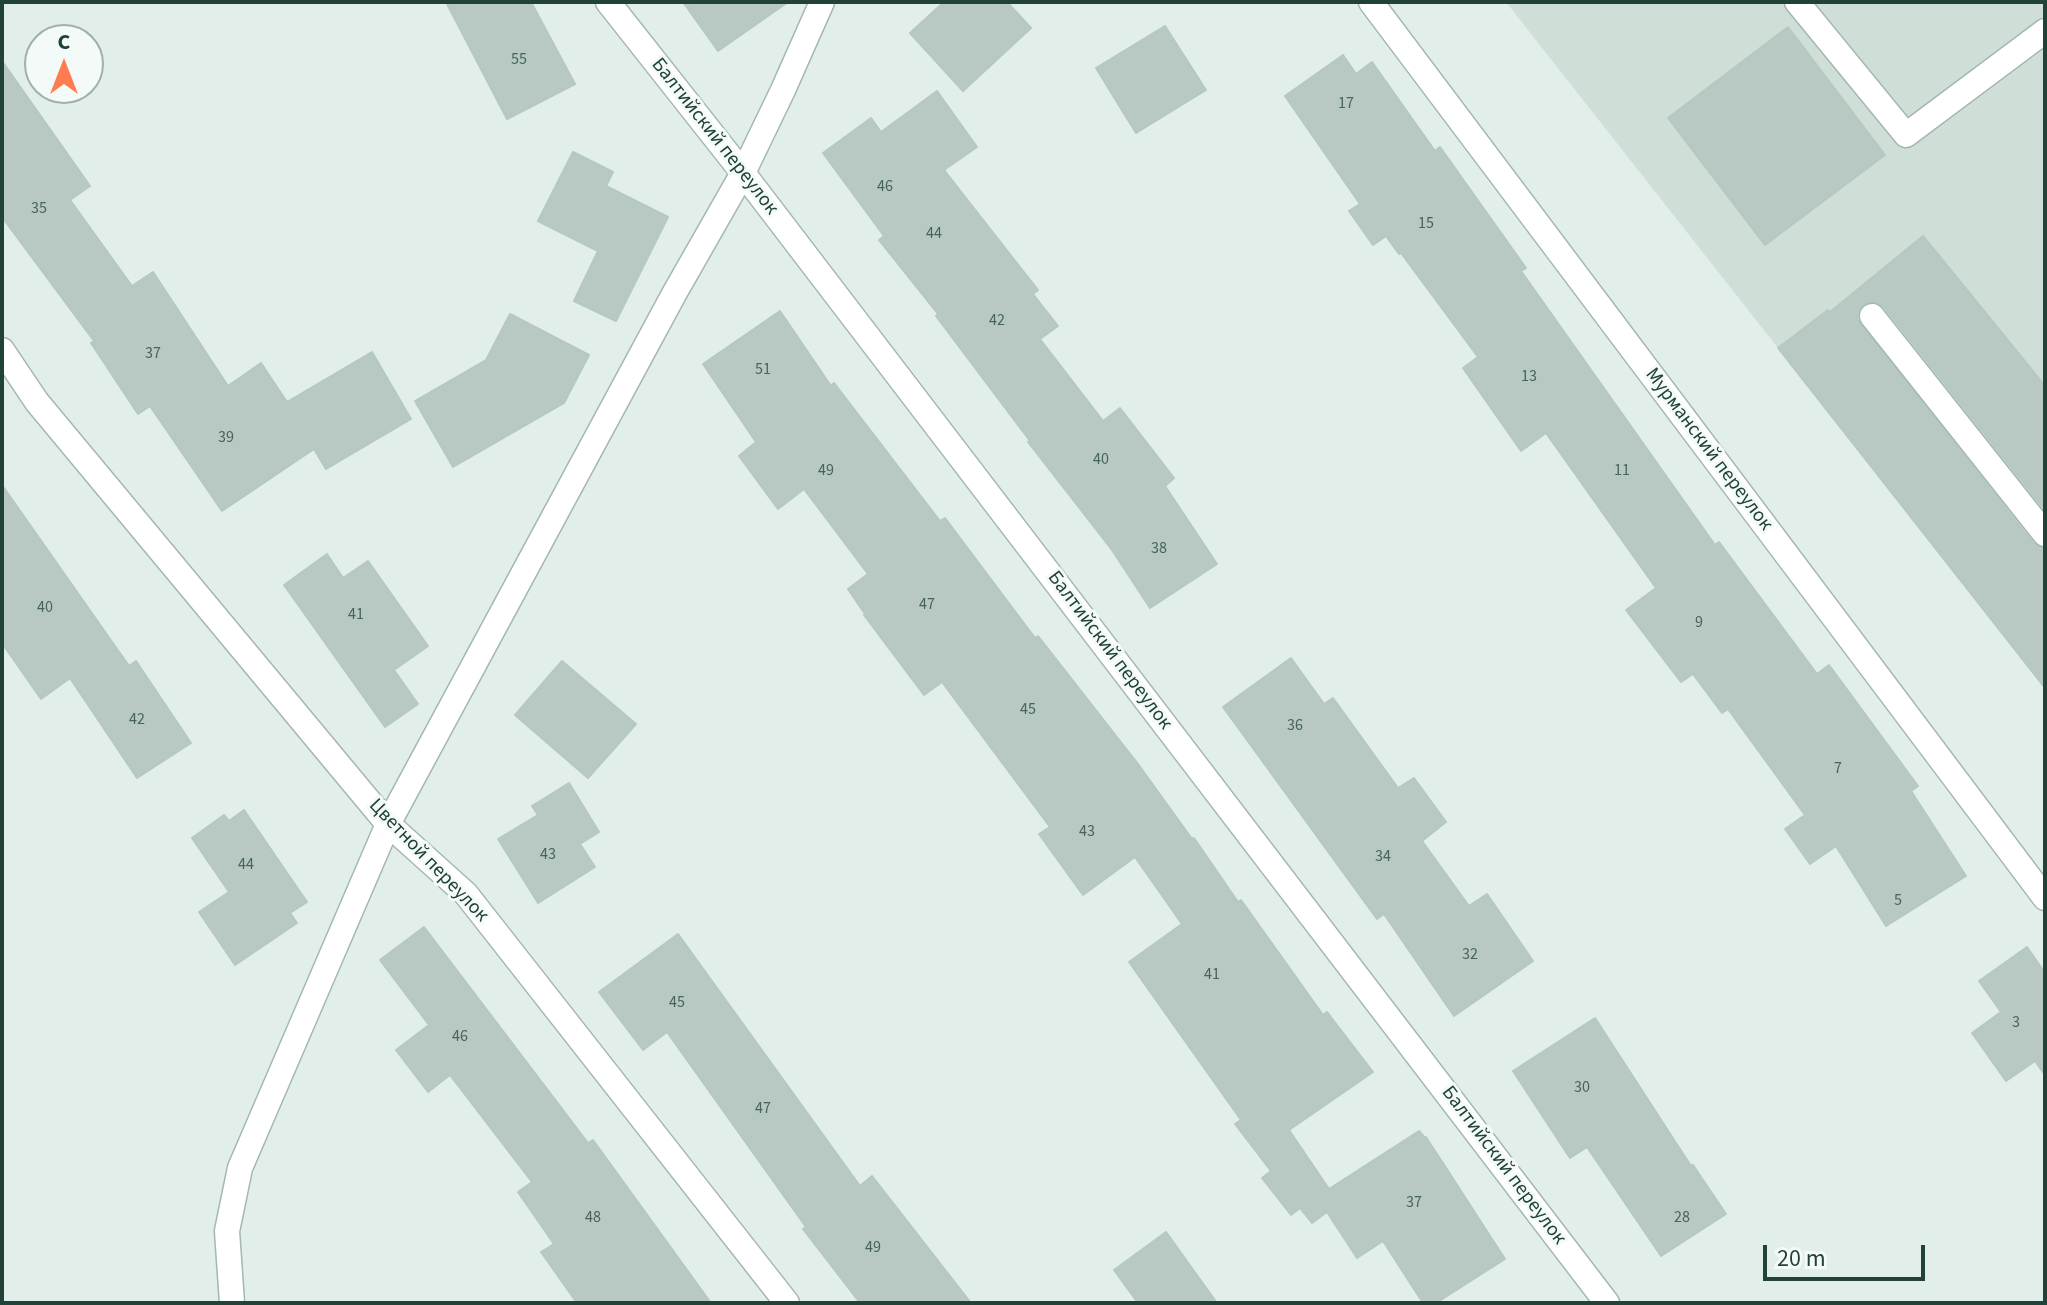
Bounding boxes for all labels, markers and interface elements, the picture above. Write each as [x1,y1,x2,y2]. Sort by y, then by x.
north arrow [24,24,104,104]
text: С [58,26,70,58]
house number: 55 [511,50,527,70]
street label: Балтийский переулок [645,54,783,220]
house number: 17 [1338,94,1354,114]
house number: 46 [877,177,893,197]
house number: 35 [31,199,47,219]
house number: 15 [1418,214,1434,234]
house number: 44 [926,224,942,244]
house number: 42 [989,311,1005,331]
house number: 37 [145,344,161,364]
house number: 51 [755,360,771,380]
street label: Мурманский переулок [1639,364,1777,536]
house number: 13 [1521,367,1537,387]
house number: 39 [218,428,234,448]
house number: 40 [1093,450,1109,470]
house number: 49 [818,461,834,481]
house number: 11 [1614,461,1630,481]
house number: 38 [1151,539,1167,559]
street label: Балтийский переулок [1042,567,1176,735]
house number: 47 [919,595,935,615]
house number: 40 [37,598,53,618]
house number: 41 [348,605,364,625]
house number: 9 [1695,613,1703,633]
house number: 45 [1020,700,1036,720]
house number: 42 [129,710,145,730]
house number: 36 [1287,716,1303,736]
house number: 7 [1834,759,1842,779]
street label: Цветной переулок [363,794,493,928]
house number: 43 [1079,822,1095,842]
house number: 43 [540,845,556,865]
house number: 34 [1375,847,1391,867]
house number: 44 [238,855,254,875]
house number: 5 [1894,891,1902,911]
house number: 32 [1462,945,1478,965]
house number: 41 [1204,965,1220,985]
house number: 45 [669,993,685,1013]
house number: 3 [2012,1013,2020,1033]
house number: 46 [452,1027,468,1047]
house number: 30 [1574,1078,1590,1098]
street label: Балтийский переулок [1436,1082,1570,1250]
house number: 47 [755,1099,771,1119]
house number: 37 [1406,1193,1422,1213]
house number: 48 [585,1208,601,1228]
house number: 28 [1674,1208,1690,1228]
scale bar [1767,1229,1929,1279]
house number: 49 [865,1238,881,1258]
text: 20 m [1777,1241,1826,1276]

